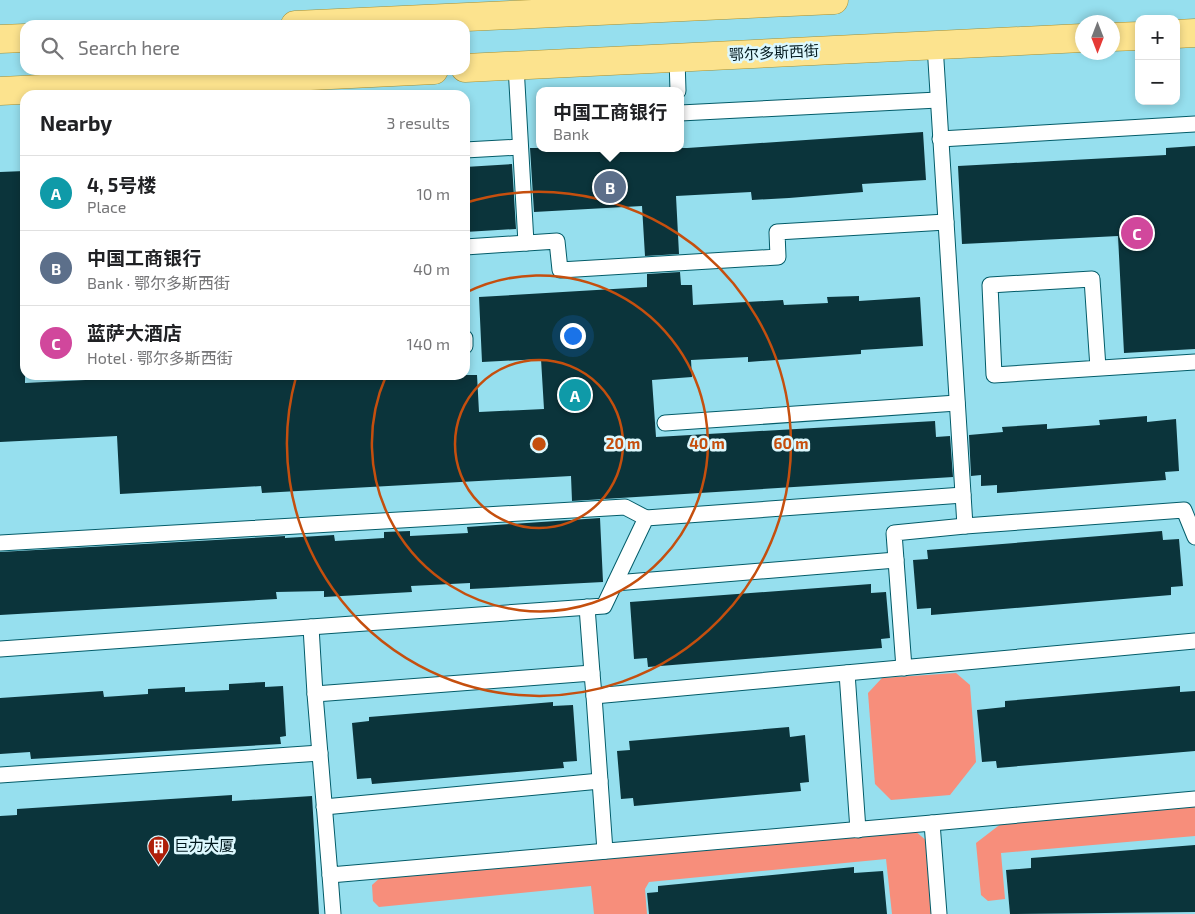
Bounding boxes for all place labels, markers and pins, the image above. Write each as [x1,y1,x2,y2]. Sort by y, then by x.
pin: B [594,168,626,206]
pin: C [1121,214,1153,252]
pin: A [559,376,591,414]
centre of rings [530,435,548,453]
building icon: 巨力大厦 [146,834,170,865]
place label: 巨力大厦 [174,836,234,854]

